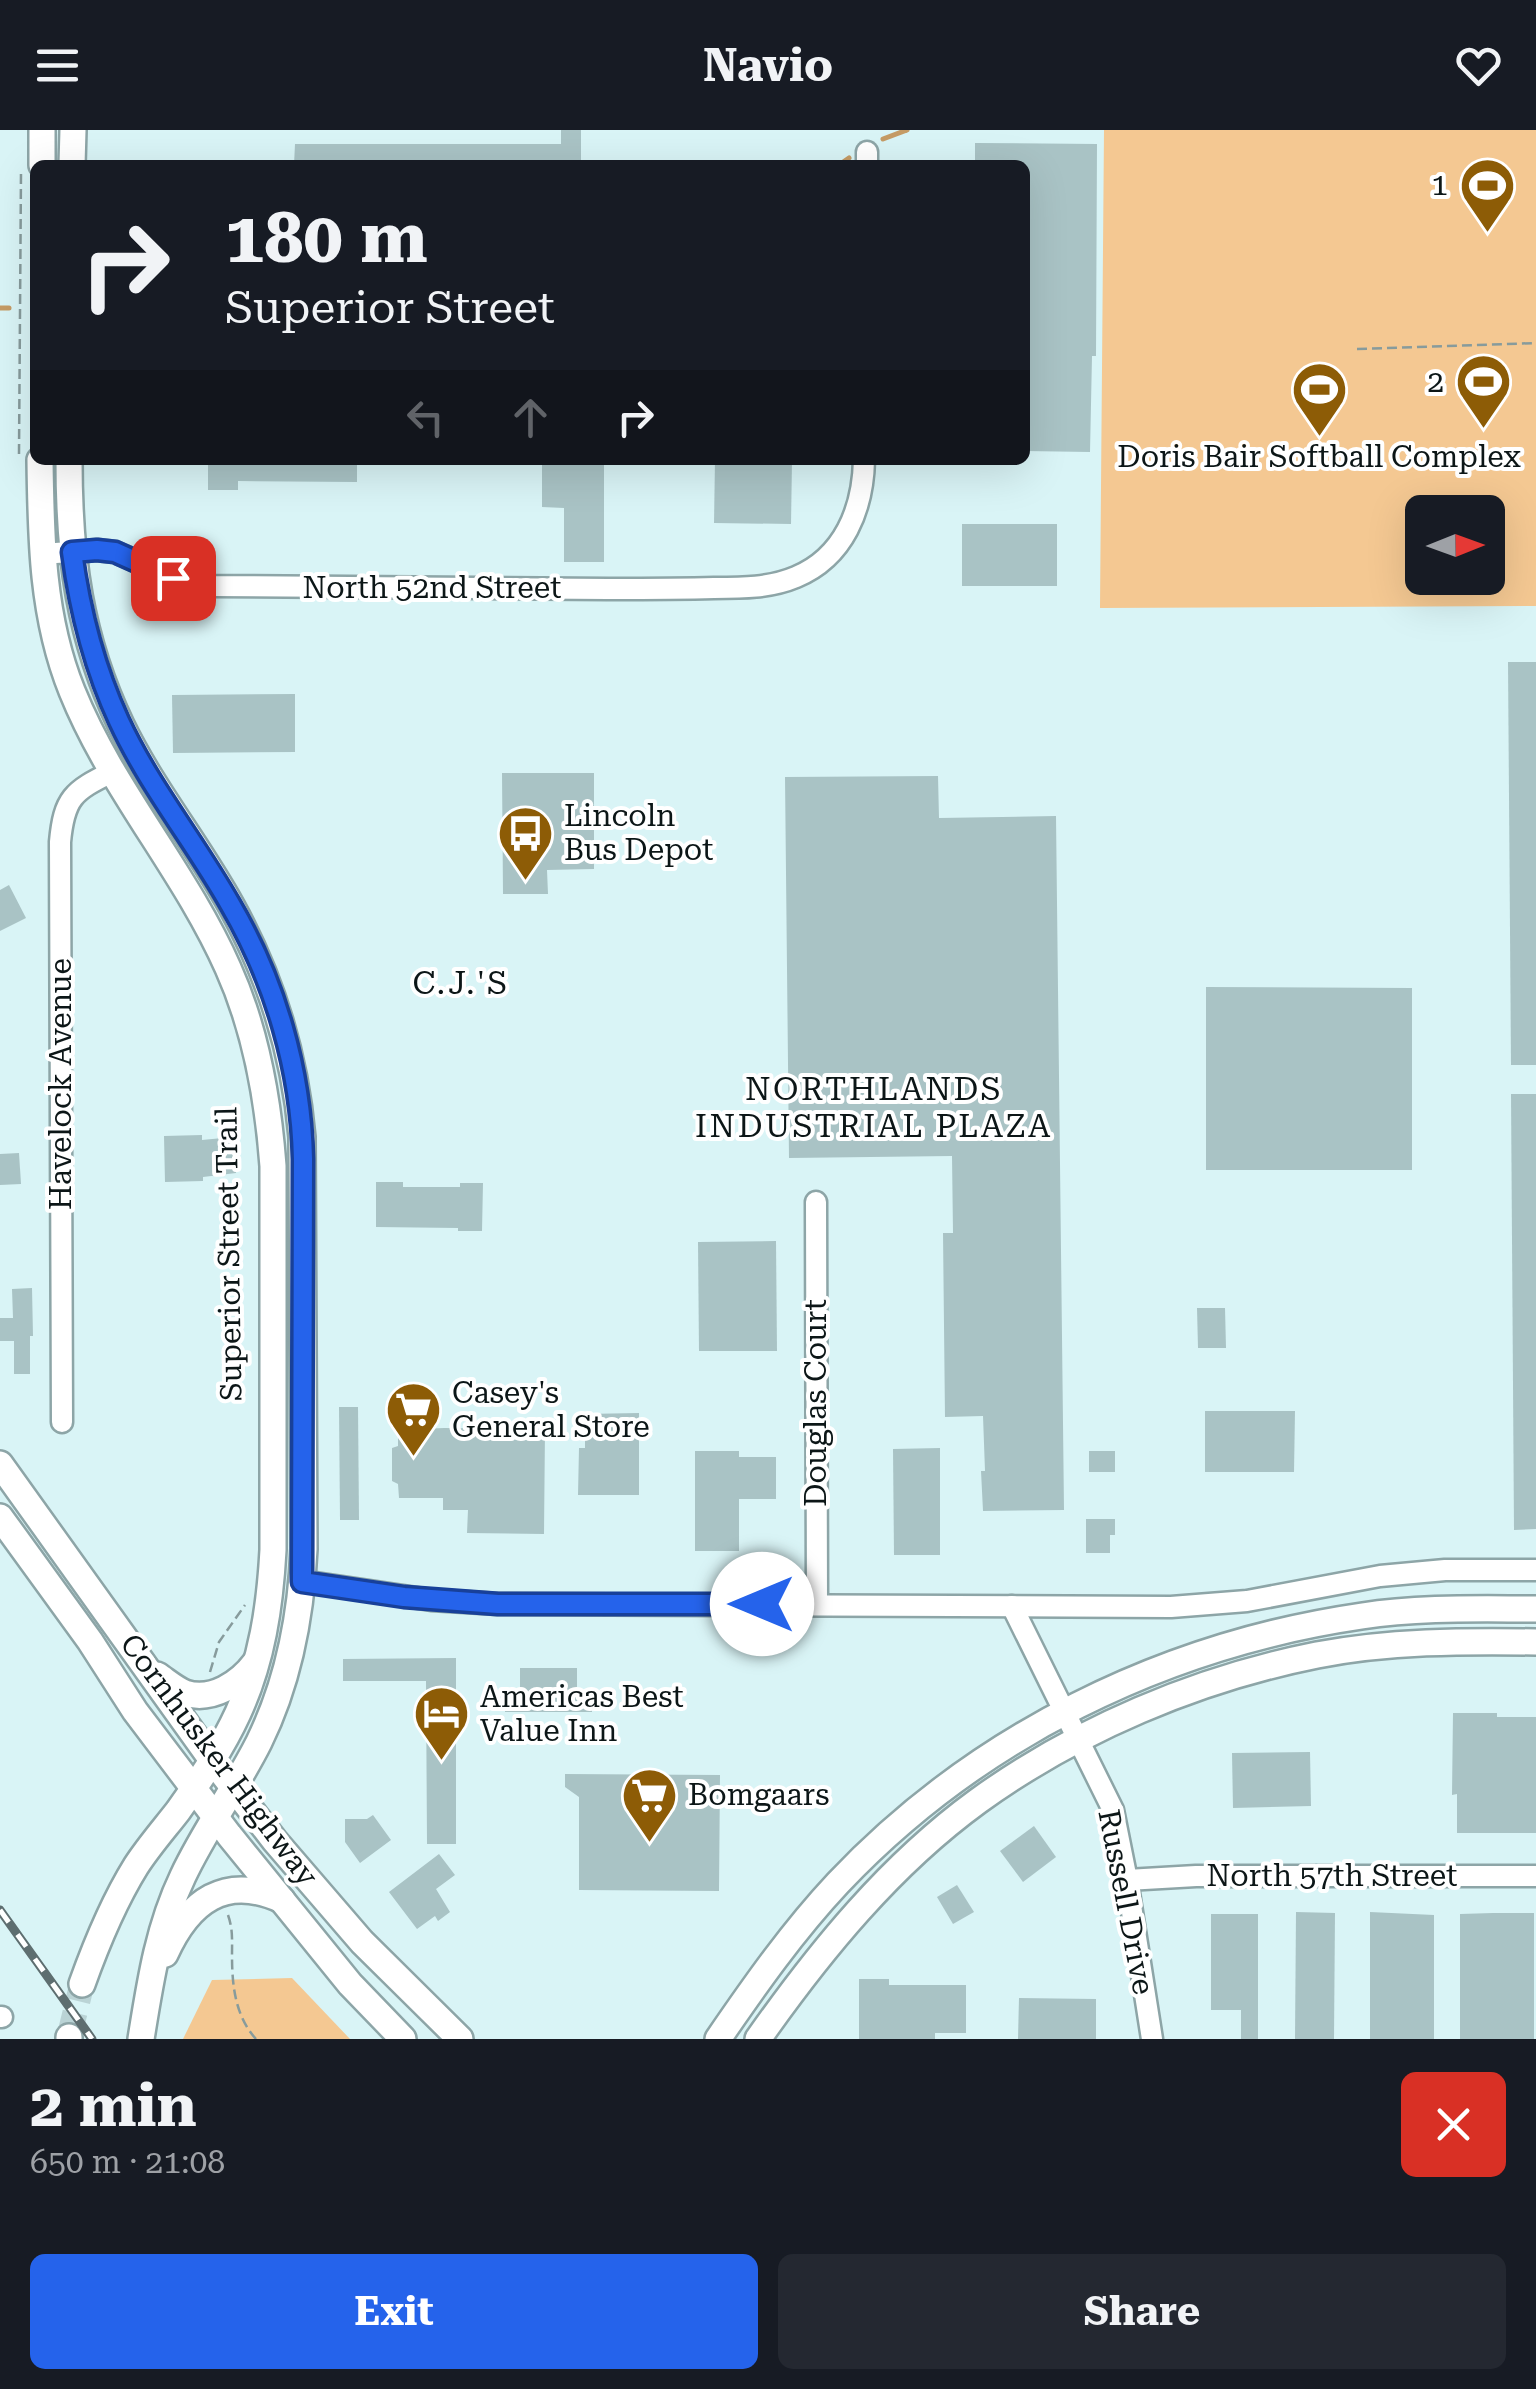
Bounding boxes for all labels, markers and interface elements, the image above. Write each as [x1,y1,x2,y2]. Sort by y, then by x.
icon: menu [30,38,85,93]
icon: heart [1451,38,1506,93]
text: Navio [703,39,833,92]
sports icon: 1 [1457,155,1517,234]
place label: 1 [1431,167,1448,202]
text: 180 m [225,197,428,279]
icon: right [60,200,190,330]
text: Superior Street [225,281,555,334]
sports icon: 2 [1453,352,1513,431]
sports icon: Doris Bair Softball Complex [1289,359,1349,438]
place label: 2 [1427,364,1444,399]
icon: left [398,390,453,445]
icon: ahead [503,390,558,445]
icon: right [608,390,663,445]
place label: Doris Bair Softball Complex [1117,439,1521,474]
north arrow [1405,495,1505,595]
map controls [1405,495,1505,595]
pin [131,536,216,621]
icon: arrive [146,551,201,606]
street label: North 52nd Street [303,570,561,605]
place label: Lincoln Bus Depot [564,798,713,867]
bus stop icon: Lincoln Bus Depot [495,803,555,882]
street label: Havelock Avenue [43,958,78,1210]
district label: C.J.'S [413,964,509,1002]
district label: NORTHLANDS INDUSTRIAL PLAZA [695,1070,1053,1145]
street label: Superior Street Trail [208,1107,249,1401]
street label: Douglas Court [798,1299,833,1507]
place label: Casey's General Store [452,1375,650,1444]
supermarket icon: Casey's General Store [383,1380,443,1459]
position arrow [710,1552,814,1656]
street label: Cornhusker Highway [113,1627,326,1893]
place label: Americas Best Value Inn [480,1679,684,1748]
hotel icon: Americas Best Value Inn [411,1684,471,1763]
supermarket icon: Bomgaars [619,1765,679,1844]
place label: Bomgaars [688,1777,829,1812]
street label: Russell Drive [1091,1806,1162,1997]
street label: North 57th Street [1207,1858,1457,1893]
text: 2 min [30,2070,197,2141]
button: close [1401,2072,1506,2177]
text: 650 m · 21:08 [30,2143,225,2181]
button: Exit [30,2254,758,2369]
button: Share [778,2254,1506,2369]

